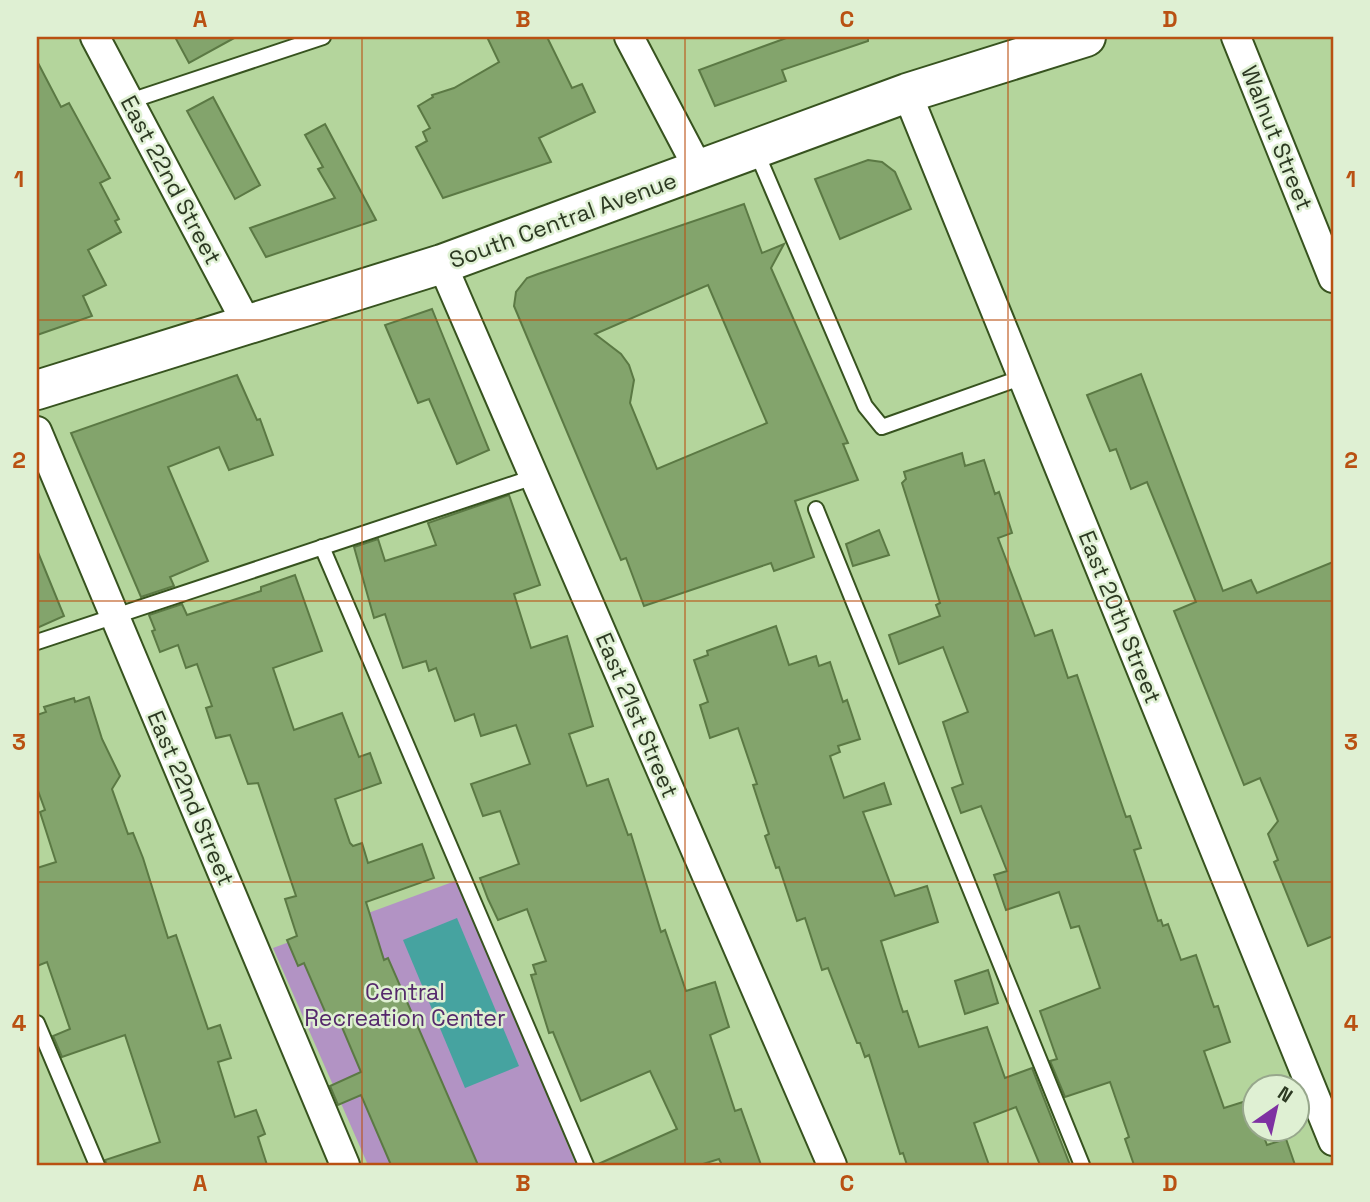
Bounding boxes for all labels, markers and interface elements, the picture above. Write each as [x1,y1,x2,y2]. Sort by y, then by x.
text: A [193,4,208,34]
text: B [515,4,531,34]
text: C [840,4,854,34]
text: D [1162,4,1178,34]
street label: Walnut Street [1234,61,1320,215]
street label: East 22nd Street [114,90,228,270]
text: 1 [14,164,24,194]
text: 1 [1346,164,1356,194]
street label: South Central Avenue [445,165,681,275]
text: 2 [12,445,26,475]
text: 2 [1344,445,1358,475]
street label: East 20th Street [1072,526,1168,708]
street label: East 21st Street [589,628,685,802]
street label: East 22nd Street [141,706,241,890]
text: 3 [12,727,26,757]
text: 3 [1344,727,1358,757]
park label: Central Recreation Center [304,977,506,1033]
text: 4 [12,1008,27,1038]
text: 4 [1344,1008,1359,1038]
north arrow [1240,1072,1310,1142]
text: N [1273,1080,1297,1108]
text: A [193,1168,208,1198]
text: B [515,1168,531,1198]
text: C [840,1168,854,1198]
text: D [1162,1168,1178,1198]

